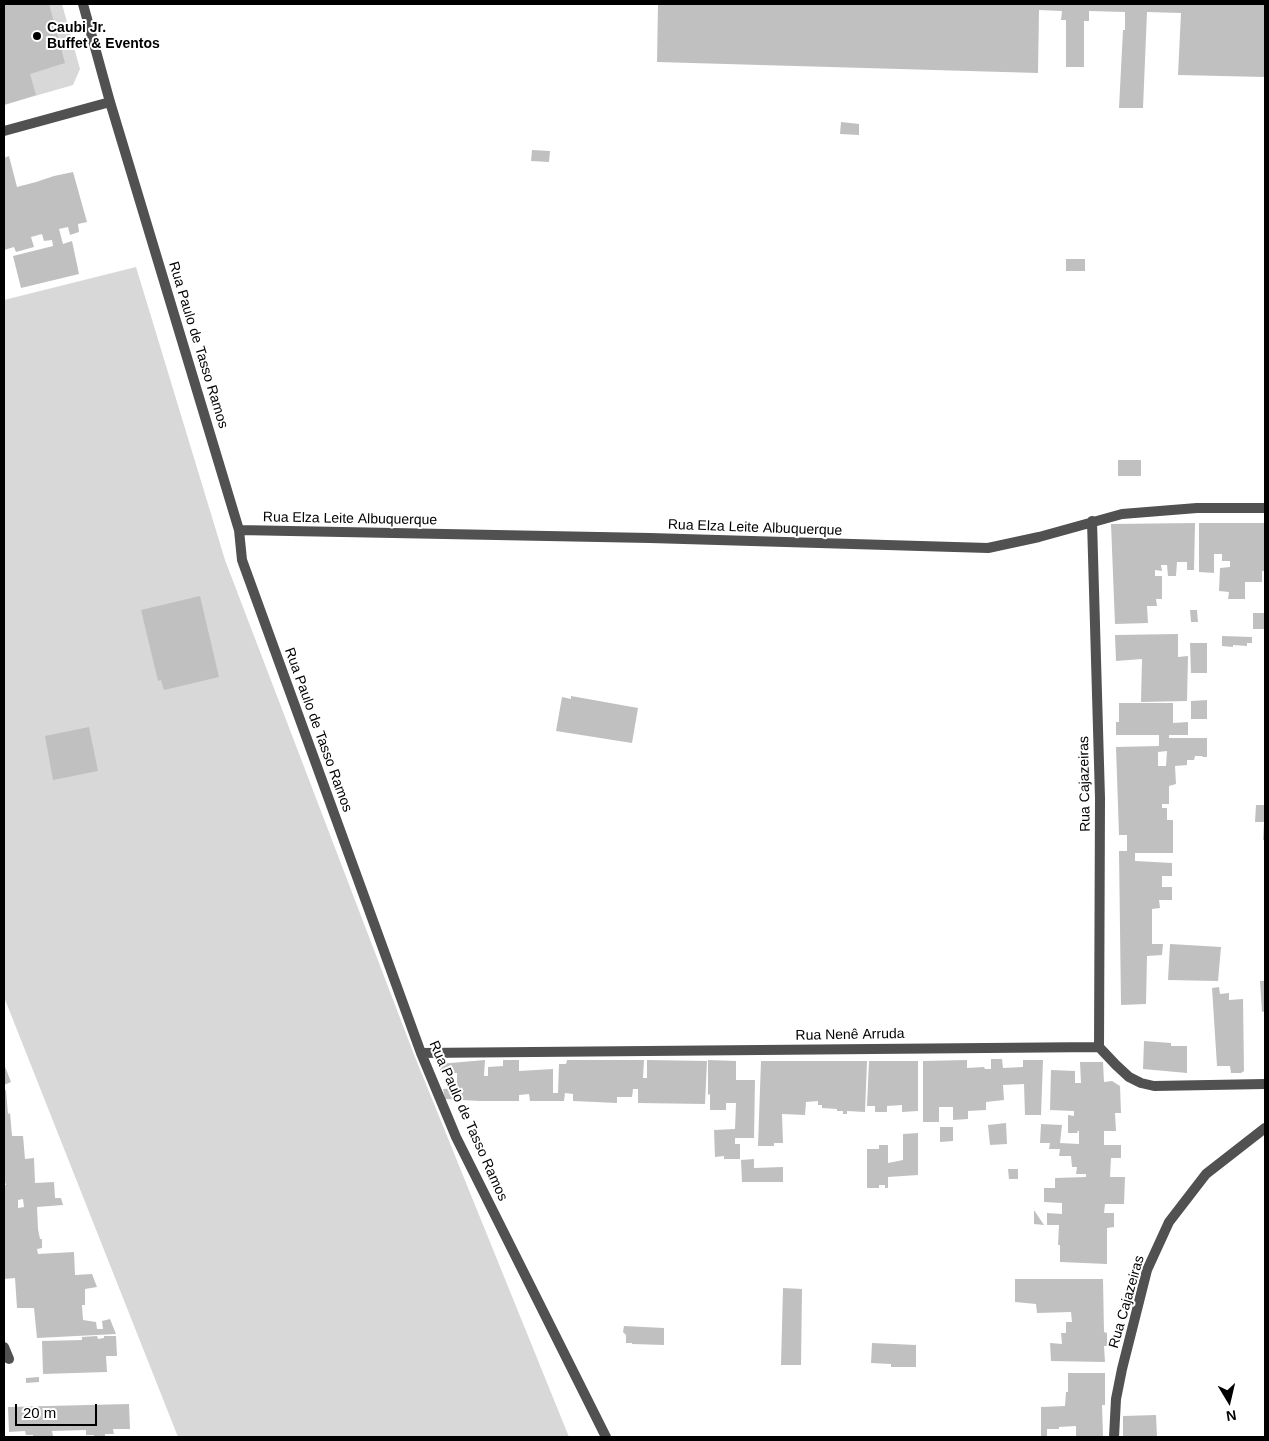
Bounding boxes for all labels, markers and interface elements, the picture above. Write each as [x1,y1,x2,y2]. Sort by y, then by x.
place label: Caubi Jr. Buffet & Eventos [47,20,160,52]
marker: Caubi Jr. Buffet & Eventos [31,30,43,42]
street label: Rua Paulo de Tasso Ramos [165,260,231,430]
street label: Rua Elza Leite Albuquerque [263,509,437,529]
street label: Rua Elza Leite Albuquerque [668,517,842,539]
street label: Rua Paulo de Tasso Ramos [280,646,356,814]
street label: Rua Cajazeiras [1076,736,1094,832]
street label: Rua Nenê Arruda [795,1026,905,1044]
street label: Rua Paulo de Tasso Ramos [425,1038,511,1204]
street label: Rua Cajazeiras [1106,1254,1148,1350]
north arrow [1204,1376,1254,1426]
scale bar [18,1394,100,1426]
text: 20 m [23,1404,56,1421]
text: N [1225,1407,1238,1425]

